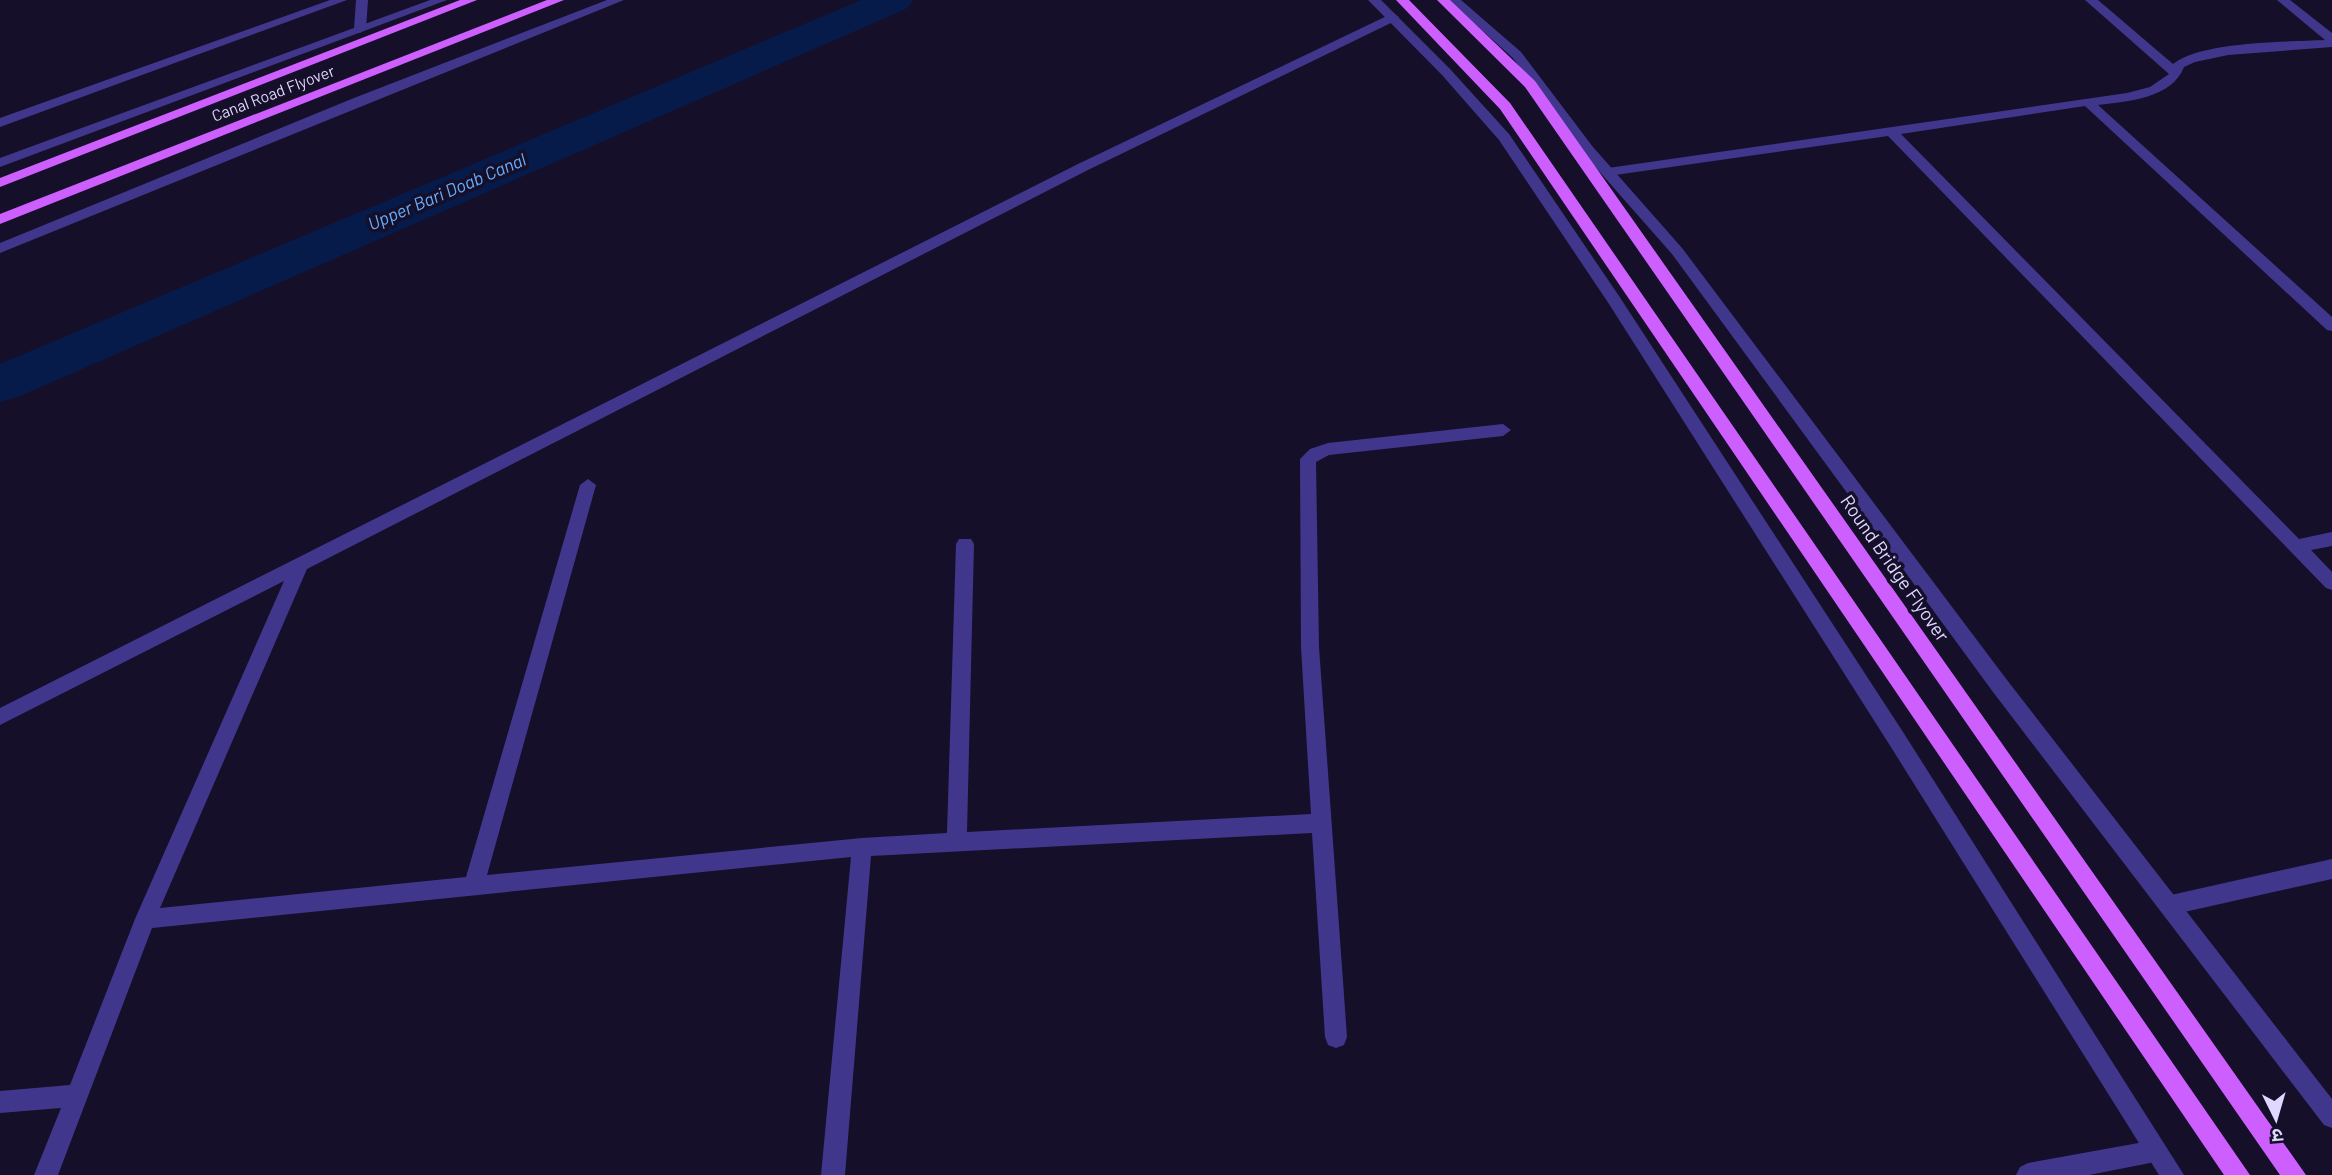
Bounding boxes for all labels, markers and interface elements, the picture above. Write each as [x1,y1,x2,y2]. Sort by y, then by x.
street label: Canal Road Flyover [209,60,337,125]
water label: Upper Bari Doab Canal [364,148,529,234]
street label: Round Bridge Flyover [1836,490,1955,646]
north arrow [2241,1084,2311,1154]
text: उ [2270,1124,2284,1148]

